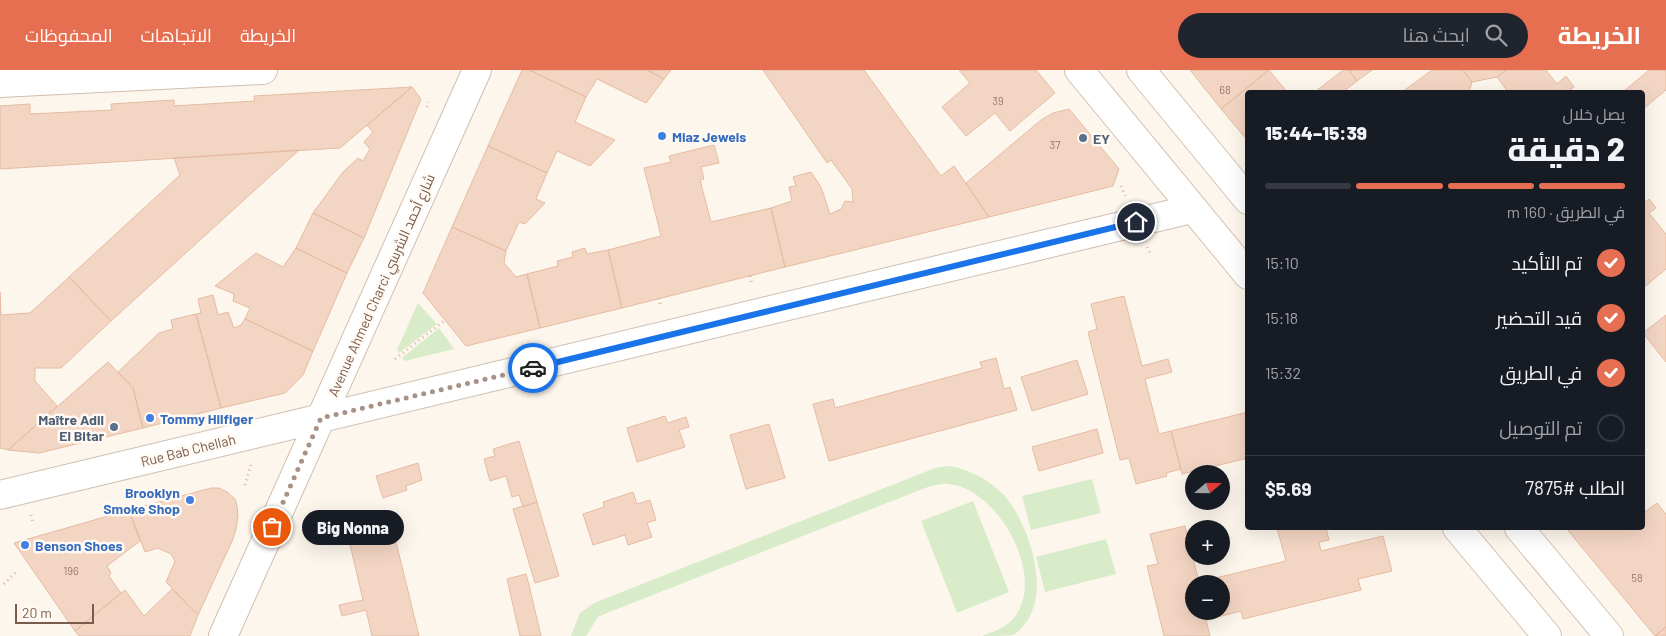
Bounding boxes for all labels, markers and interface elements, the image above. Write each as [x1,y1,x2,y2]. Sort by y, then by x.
search box [1178,13,1528,58]
text: الخريطة [1558,20,1641,49]
icon: search [1482,21,1510,49]
text: ابحث هنا [1403,23,1470,46]
text: المحفوظات [25,24,113,46]
text: الاتجاهات [141,24,212,46]
text: الخريطة [240,24,296,46]
house number: 68 [1219,83,1231,96]
house number: 39 [992,94,1004,107]
text: يصل خلال [1562,104,1625,123]
text: 15:39–15:44 [1265,121,1367,144]
place label: Miaz Jewels [672,128,746,145]
text: 2 دقيقة [1507,129,1625,167]
marker: Miaz Jewels [656,130,668,142]
place label: EY [1093,130,1110,147]
marker: EY [1077,132,1089,144]
house number: 37 [1050,138,1060,151]
street label: Avenue Ahmed Charci شارع أحمد الشرسي [324,171,441,400]
pin [1115,201,1157,243]
text: في الطريق · 160 m [1507,202,1625,221]
icon: home [1122,208,1150,236]
icon: check [1597,249,1625,277]
text: تم التأكيد [1511,251,1582,274]
text: 15:10 [1265,253,1299,272]
icon: check [1597,304,1625,332]
text: قيد التحضير [1496,306,1582,329]
text: 15:18 [1265,308,1298,327]
courier [508,343,558,393]
icon: car [519,354,547,382]
icon: check [1597,359,1625,387]
text: في الطريق [1500,361,1582,384]
text: 15:32 [1265,363,1301,382]
place label: Tommy Hilfiger [160,410,254,427]
place label: Maître Adil El Bitar [38,411,105,444]
marker: Tommy Hilfiger [144,412,156,424]
text: تم التوصيل [1499,416,1582,439]
marker: Maître Adil El Bitar [108,421,120,433]
street label: Rue Bab Chellah [139,430,237,470]
north arrow [1185,465,1230,510]
map controls [1185,465,1230,620]
text: الطلب #7875 [1525,476,1625,499]
text: $5.69 [1265,477,1312,500]
place label: Brooklyn Smoke Shop [103,484,180,517]
marker: Brooklyn Smoke Shop [184,494,196,506]
pin [251,506,293,548]
callout: Big Nonna [302,510,404,544]
icon: bag [258,513,286,541]
text: Big Nonna [317,518,389,537]
button: + [1185,520,1230,565]
place label: Benson Shoes [35,537,123,554]
marker: Benson Shoes [19,539,31,551]
house number: 196 [63,564,79,577]
house number: 58 [1631,571,1643,584]
button: − [1185,575,1230,620]
scale bar [15,601,94,624]
text: 20 m [22,604,52,621]

